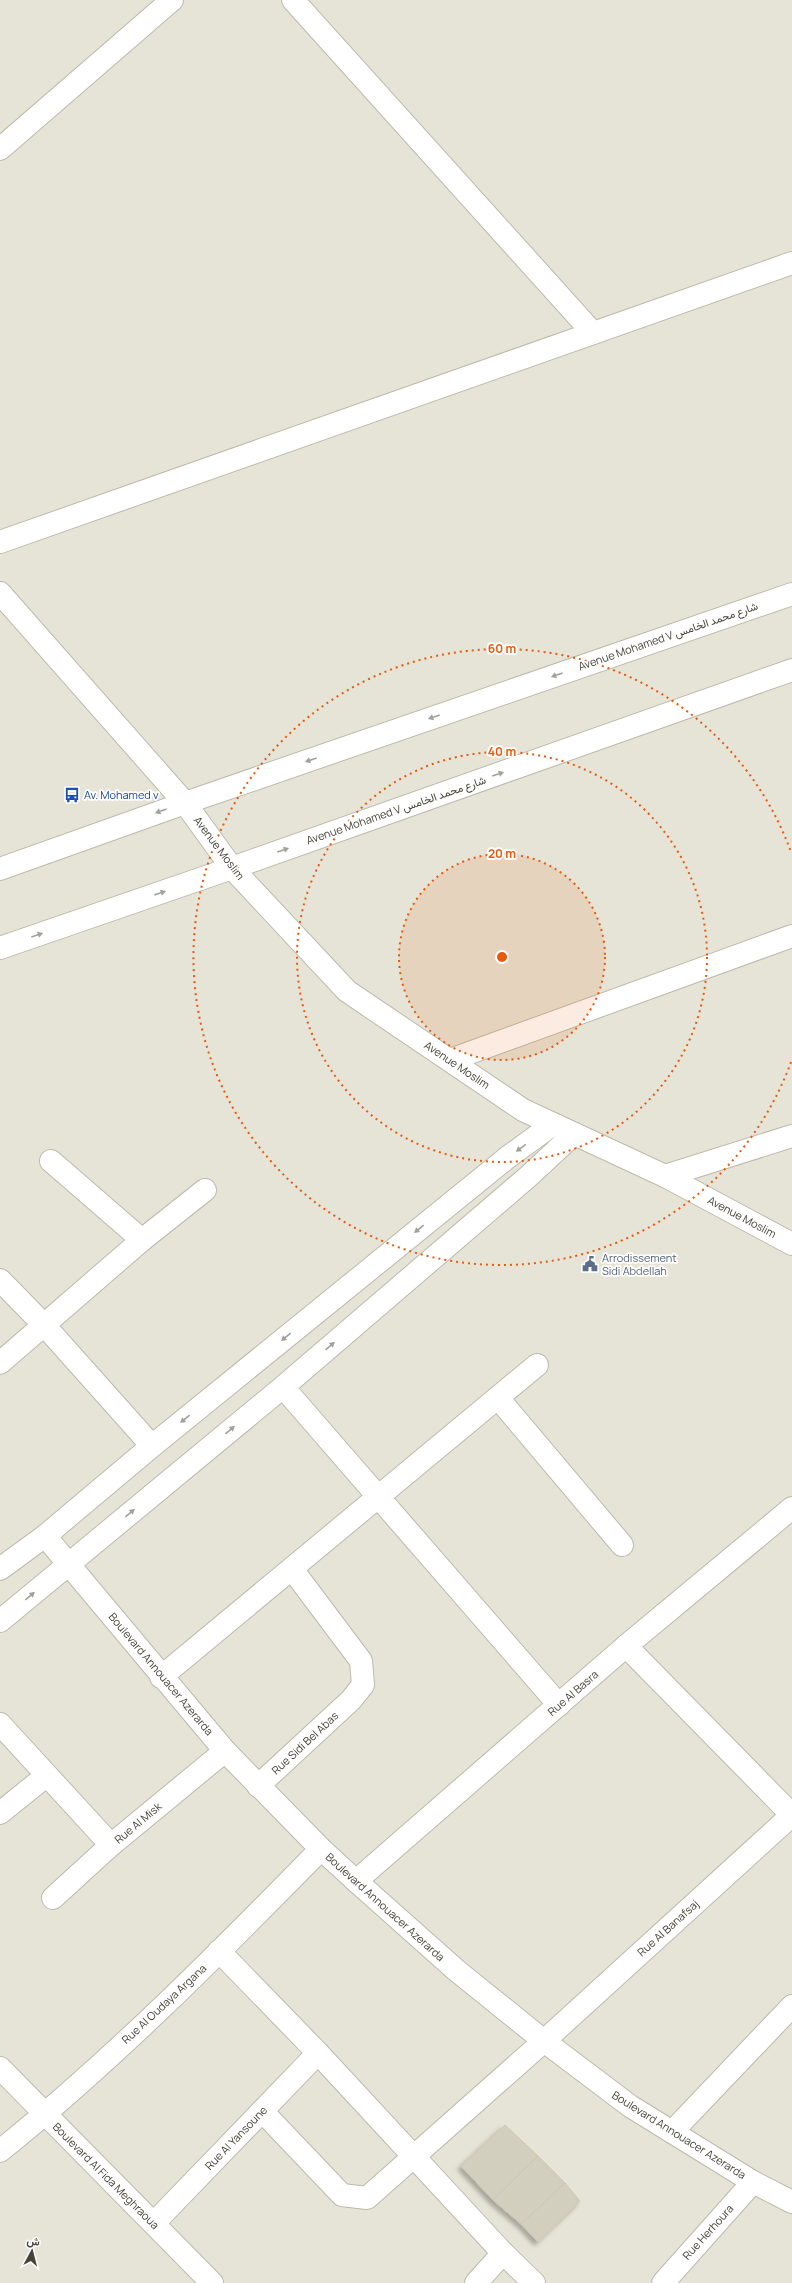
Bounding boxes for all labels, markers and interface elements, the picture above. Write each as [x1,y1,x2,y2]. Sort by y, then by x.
street label: Avenue Mohamed V شارع محمد الخامس [576,598,760,674]
text: 60 m [488,640,516,657]
one-way arrow [550,672,562,678]
one-way arrow [427,714,439,720]
text: 40 m [488,743,516,760]
one-way arrow [304,757,316,763]
one-way arrow [492,771,504,777]
street label: Avenue Mohamed V شارع محمد الخامس [304,772,488,848]
bus stop icon: Av. Mohamed v [63,786,81,804]
place label: Av. Mohamed v [84,787,159,802]
one-way arrow [155,809,167,815]
street label: Avenue Moslim [191,813,248,882]
text: 20 m [488,845,516,862]
one-way arrow [277,847,289,853]
one-way arrow [154,889,166,895]
one-way arrow [31,932,43,938]
centre of rings [495,950,509,964]
street label: Avenue Moslim [422,1037,493,1092]
one-way arrow [515,1143,526,1152]
street label: Avenue Moslim [705,1192,779,1241]
one-way arrow [414,1224,425,1233]
place label: Arrodissement Sidi Abdellah [602,1250,677,1278]
public building icon: Arrodissement Sidi Abdellah [581,1255,599,1273]
one-way arrow [280,1333,291,1342]
one-way arrow [324,1342,335,1351]
one-way arrow [179,1415,190,1423]
one-way arrow [225,1426,236,1434]
one-way arrow [125,1509,136,1517]
one-way arrow [25,1591,35,1600]
street label: Boulevard Annouacer Azerarda [106,1609,217,1738]
street label: Rue Al Basra [544,1667,601,1719]
street label: Rue Sidi Bel Abas [268,1708,341,1777]
street label: Rue Al Misk [111,1798,165,1847]
street label: Boulevard Annouacer Azerarda [323,1849,448,1964]
street label: Rue Al Banafsaj [634,1896,702,1959]
street label: Rue Al Oudaya Argana [118,1960,209,2047]
street label: Boulevard Annouacer Azerarda [609,2087,749,2182]
street label: Rue Al Yansoune [201,2102,270,2173]
street label: Boulevard Al Fida Meghraoua [50,2119,163,2232]
street label: Rue Herhoura [679,2201,736,2262]
north arrow [12,2231,52,2271]
text: ش [26,2232,41,2249]

